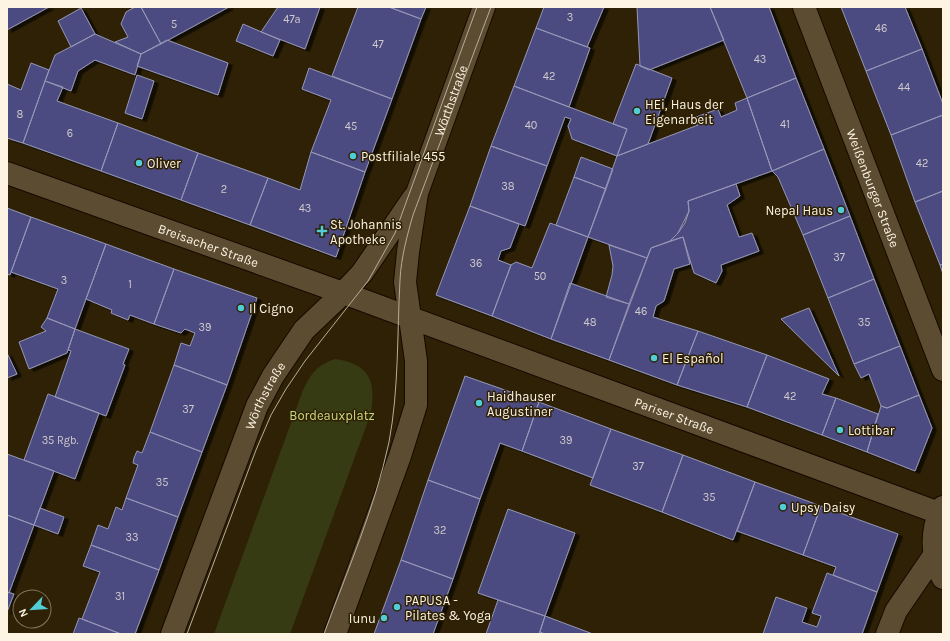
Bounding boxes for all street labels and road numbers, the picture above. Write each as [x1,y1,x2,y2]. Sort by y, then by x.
street label: Wörthstraße [431,63,470,138]
street label: Weißenburger Straße [844,127,903,250]
street label: Breisacher Straße [156,220,261,270]
street label: Wörthstraße [241,359,288,431]
street label: Pariser Straße [633,394,716,437]

